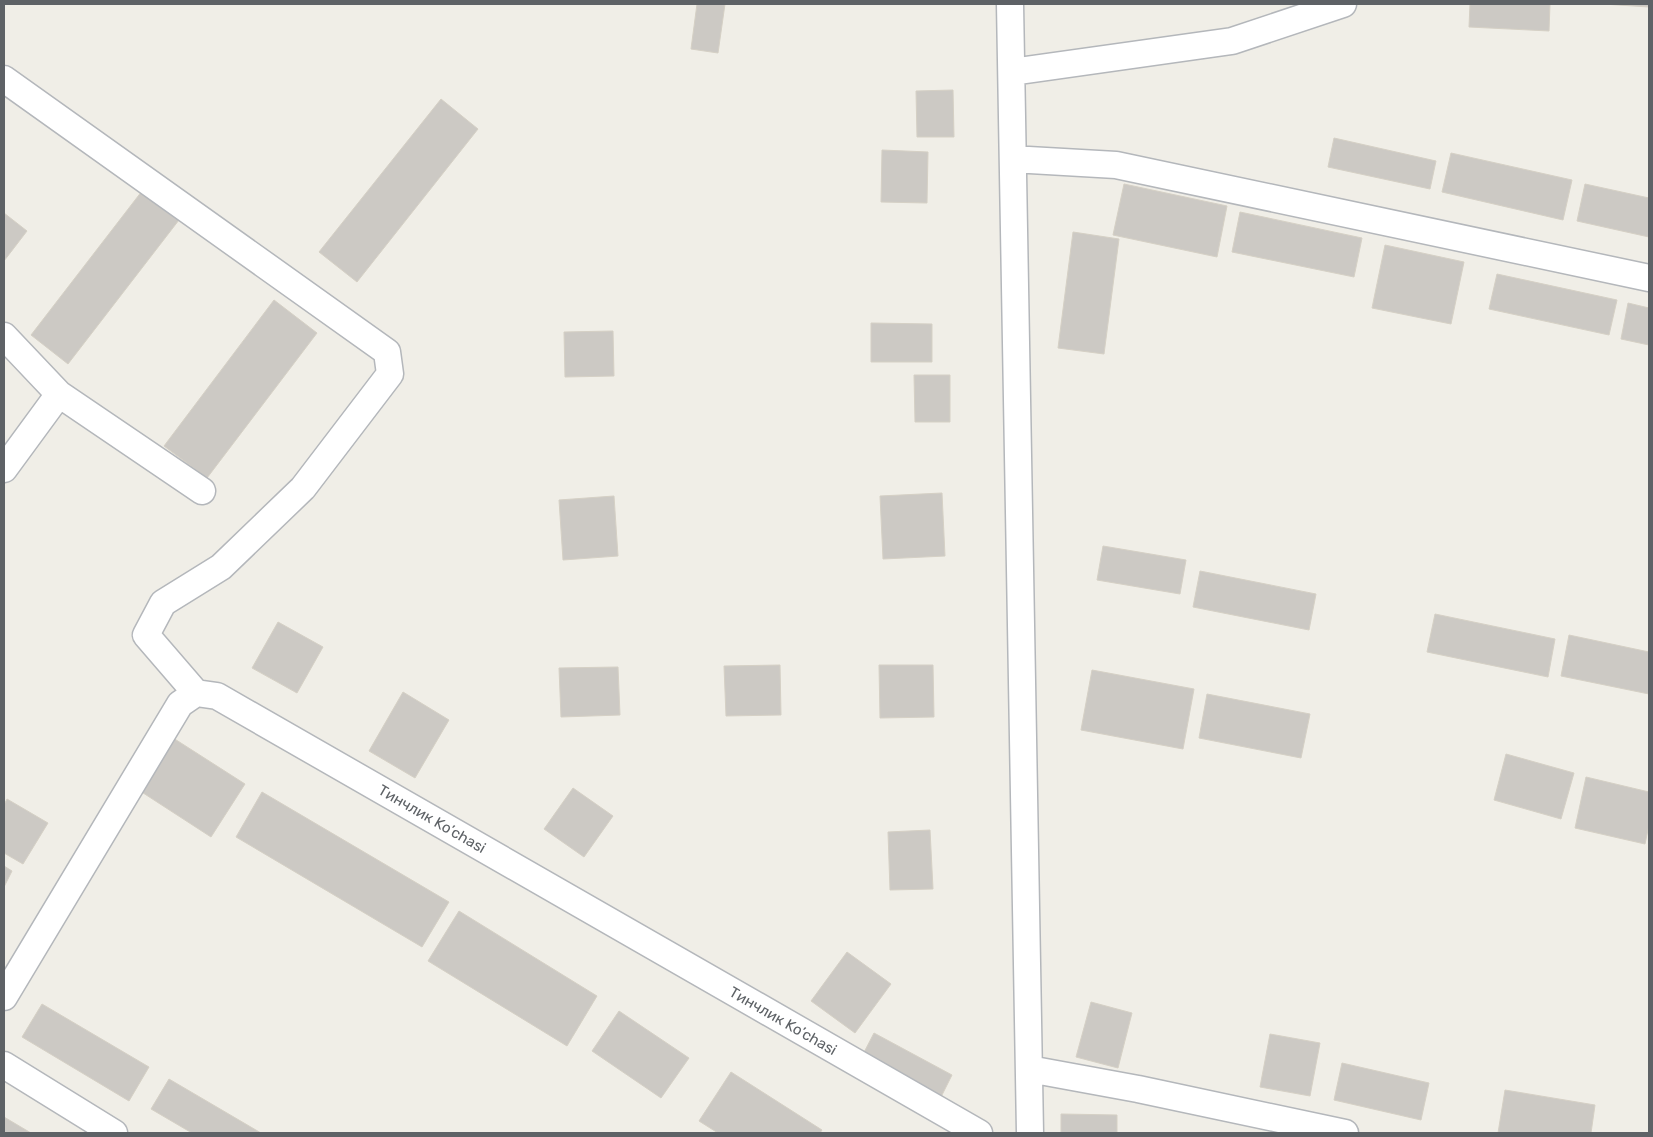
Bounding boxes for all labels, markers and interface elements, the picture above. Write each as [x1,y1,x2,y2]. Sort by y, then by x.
street label: Тинчлик Ko’chasi [375,781,489,857]
street label: Тинчлик Ko’chasi [726,983,840,1059]

